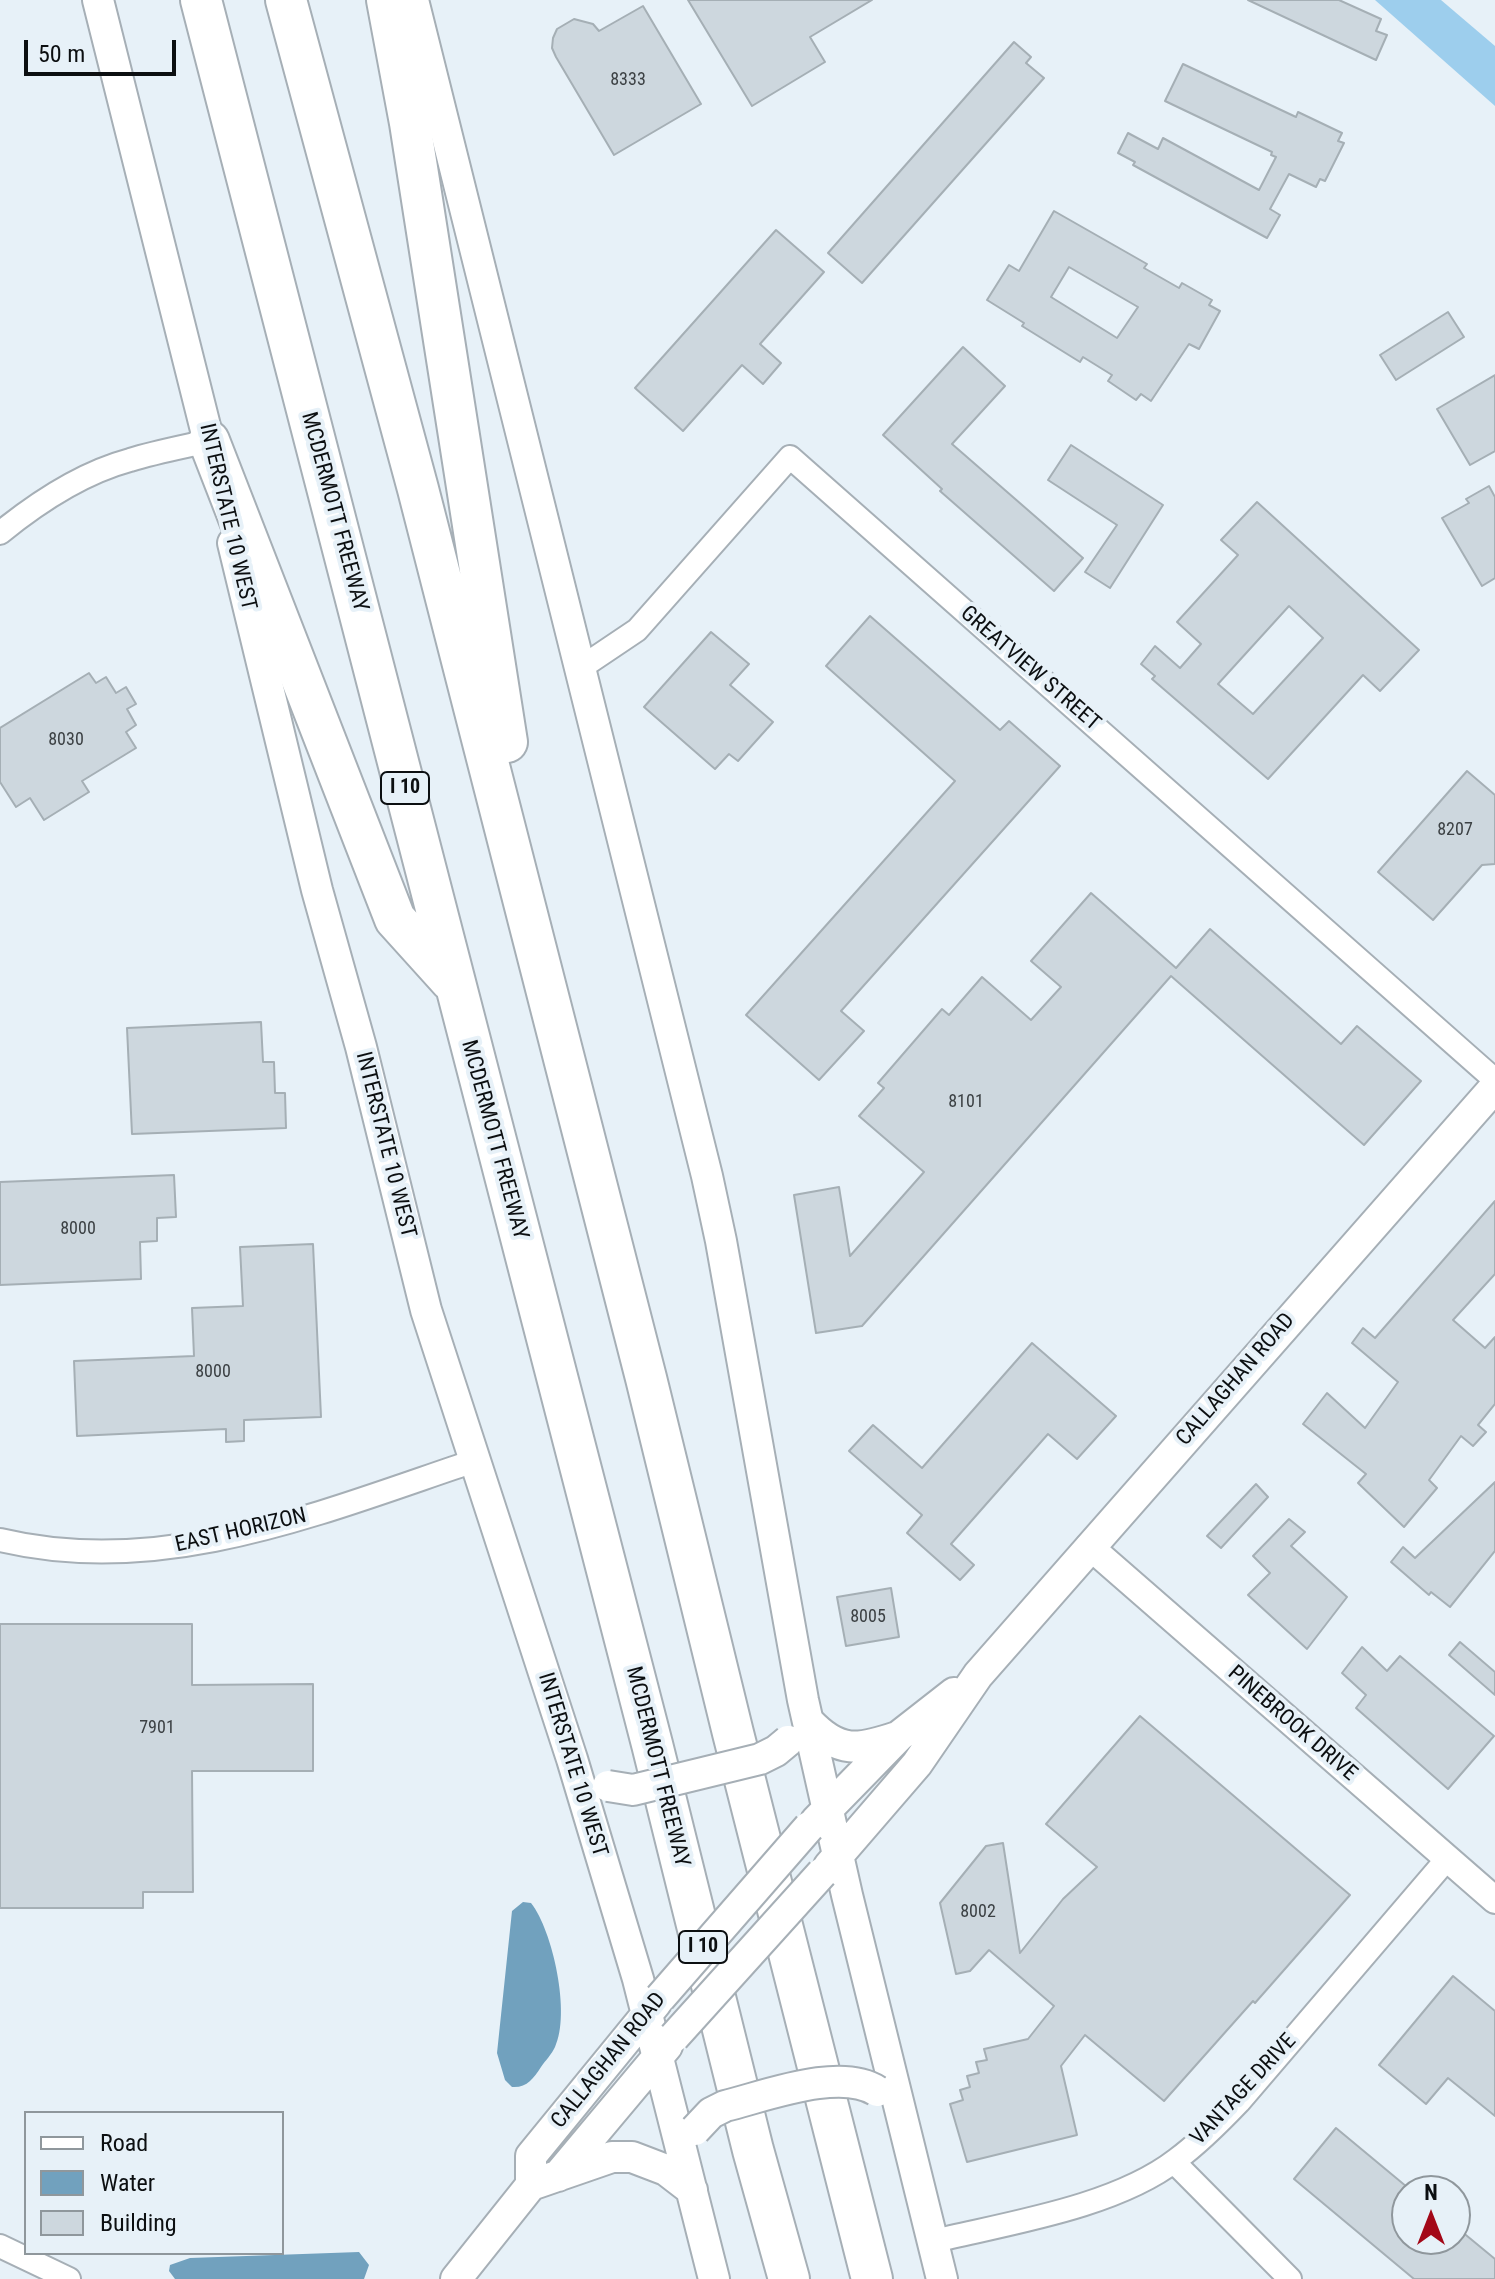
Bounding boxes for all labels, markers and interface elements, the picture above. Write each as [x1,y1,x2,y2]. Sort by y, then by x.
scale bar [28,24,180,74]
text: 50 m [38,40,85,68]
house number: 8333 [610,69,646,91]
street label: MCDERMOTT FREEWAY [295,409,373,615]
street label: INTERSTATE 10 WEST [193,421,261,613]
street label: GREATVIEW STREET [954,601,1106,737]
house number: 8030 [48,729,84,751]
road number: I 10 [381,772,429,804]
house number: 8207 [1437,819,1473,841]
street label: MCDERMOTT FREEWAY [455,1037,533,1243]
street label: INTERSTATE 10 WEST [349,1049,421,1241]
house number: 8101 [948,1091,984,1113]
house number: 8000 [60,1218,96,1240]
street label: CALLAGHAN ROAD [1171,1308,1301,1452]
house number: 8000 [195,1361,231,1383]
street label: EAST HORIZON [173,1503,309,1559]
house number: 8005 [850,1606,886,1628]
street label: PINEBROOK DRIVE [1222,1661,1362,1787]
street label: MCDERMOTT FREEWAY [619,1664,695,1870]
street label: INTERSTATE 10 WEST [531,1670,613,1860]
house number: 7901 [139,1717,175,1739]
house number: 8002 [960,1901,996,1923]
road number: I 10 [679,1931,727,1963]
street label: CALLAGHAN ROAD [546,1988,672,2134]
street label: VANTAGE DRIVE [1186,2029,1302,2151]
legend [24,2111,284,2255]
text: Road [100,2129,148,2157]
text: Water [100,2169,155,2197]
north arrow [1391,2175,1471,2255]
text: N [1424,2180,1438,2205]
text: Building [100,2209,177,2237]

